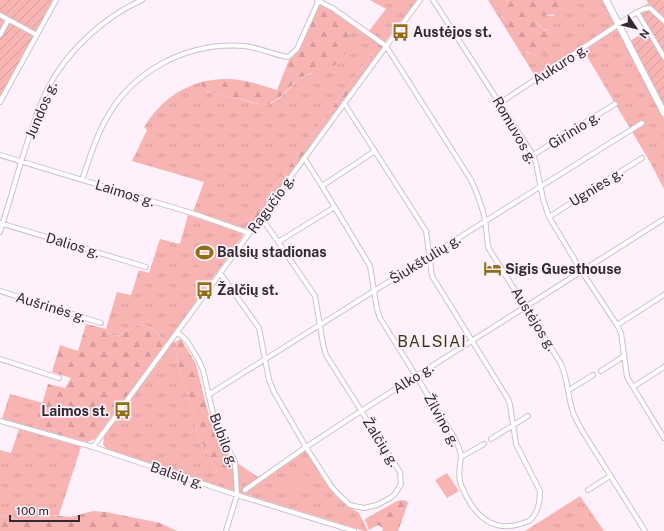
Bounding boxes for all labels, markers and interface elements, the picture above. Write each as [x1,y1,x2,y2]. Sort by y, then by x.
north arrow [616,8,656,48]
bus stop icon: Austėjos st. [390,22,410,42]
place label: Austėjos st. [413,24,492,40]
text: N [637,27,652,41]
street label: Aukuro g. [529,40,591,88]
street label: Jundos g. [22,79,60,141]
street label: Romuvos g. [489,94,541,166]
street label: Girinio g. [545,108,603,152]
street label: Ugnies g. [566,164,626,210]
street label: Ragučio g. [245,172,297,236]
street label: Laimos g. [93,176,157,210]
street label: Dalios g. [44,229,102,261]
street label: Šiukštulių g. [386,230,463,287]
sports icon: Balsių stadionas [194,242,214,262]
place label: Balsių stadionas [217,244,327,260]
hotel icon: Sigis Guesthouse [482,259,502,279]
place label: Sigis Guesthouse [505,261,622,277]
bus stop icon: Žalčių st. [194,280,214,300]
place label: Žalčių st. [217,281,278,298]
street label: Austėjos g. [508,284,560,354]
street label: Aušrinės g. [14,289,88,325]
district label: BALSIAI [397,332,467,351]
street label: Alko g. [390,359,436,397]
street label: Žilvino g. [421,390,464,449]
bus stop icon: Laimos st. [112,401,132,421]
place label: Laimos st. [41,403,109,419]
street label: Bubilo g. [206,411,242,469]
street label: Žalčių g. [360,414,403,470]
street label: Balsių g. [148,458,206,492]
scale bar [10,497,79,523]
text: 100 m [16,504,49,518]

